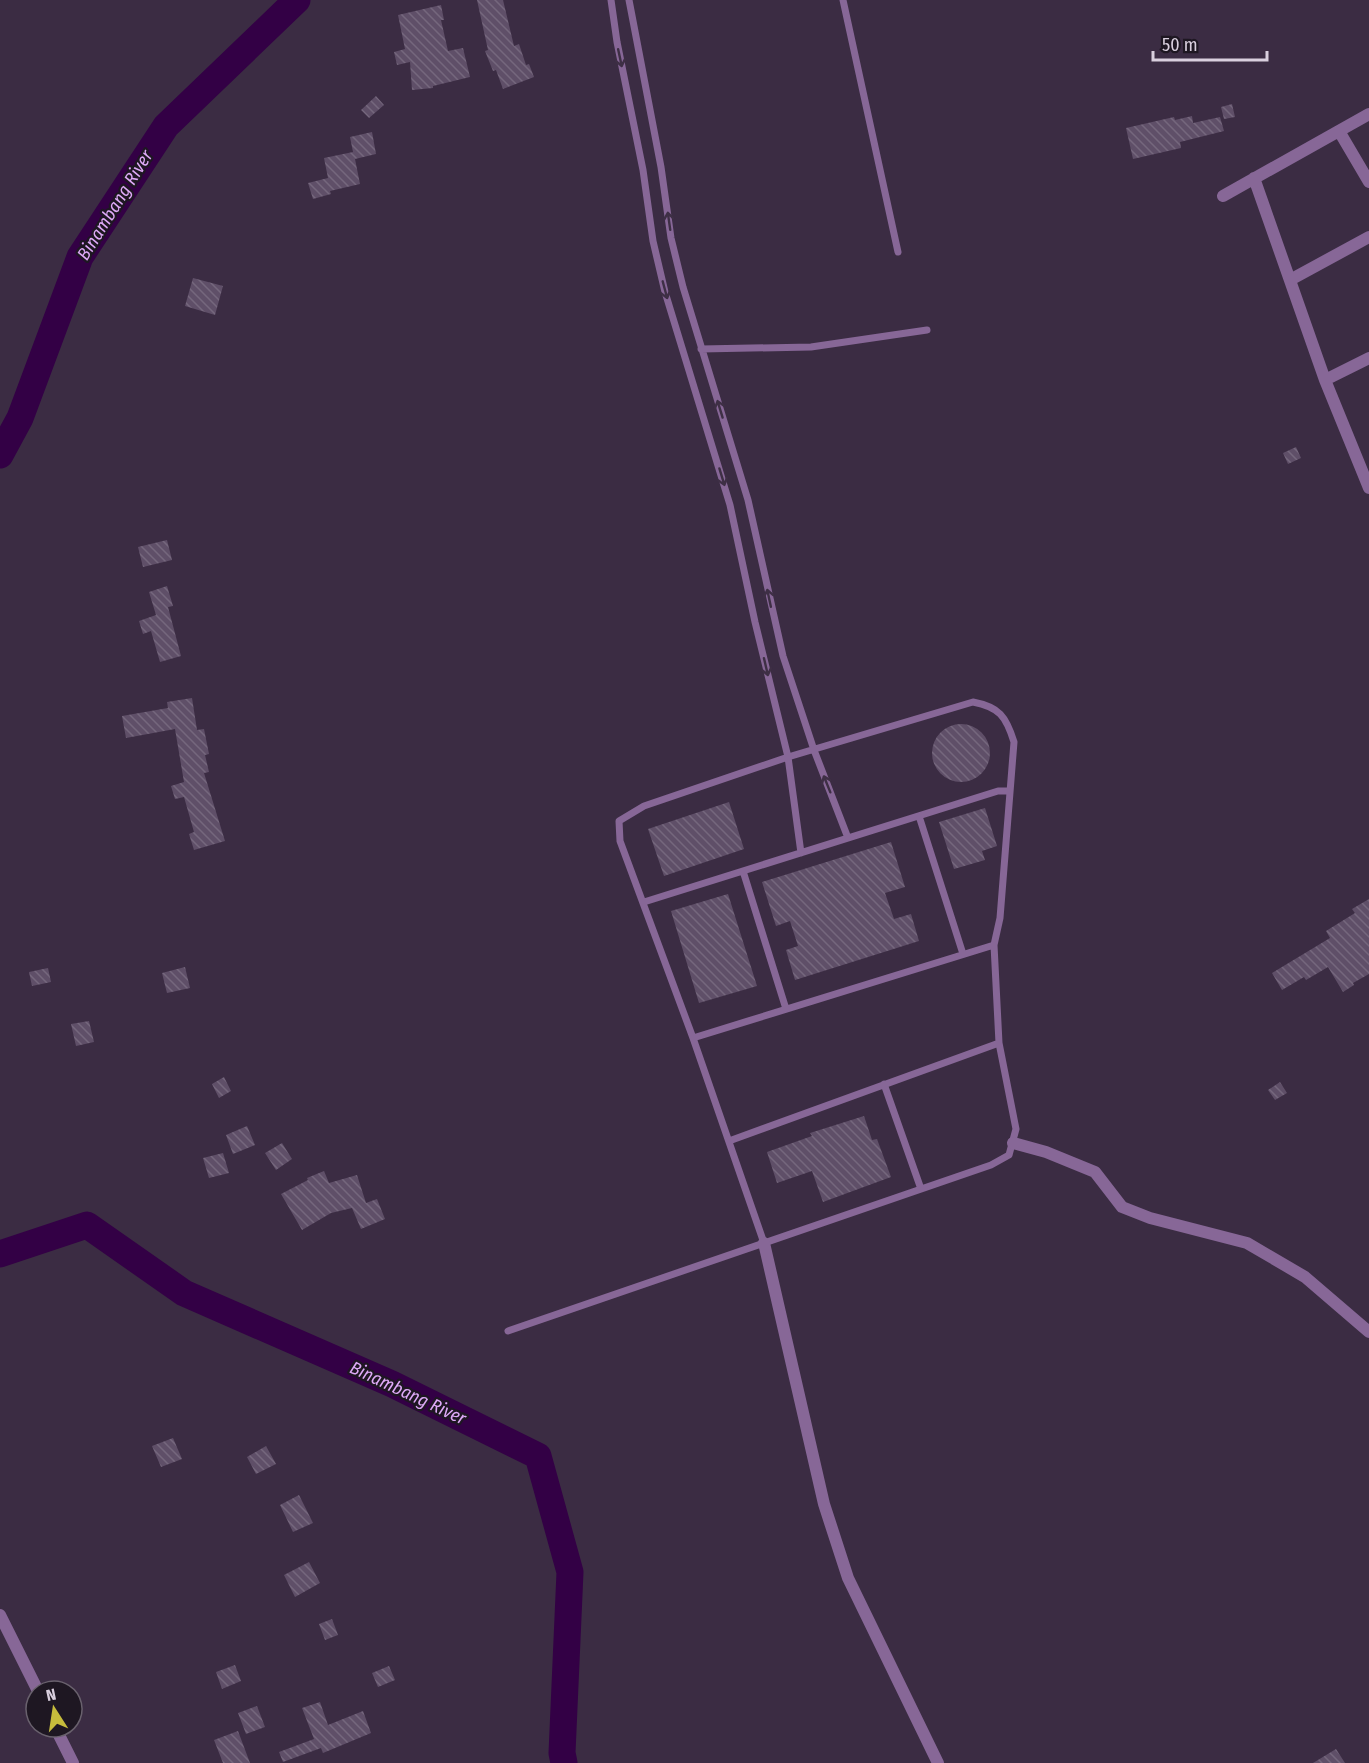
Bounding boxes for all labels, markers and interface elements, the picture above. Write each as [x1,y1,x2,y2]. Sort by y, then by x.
scale bar [1153,24,1267,62]
text: 50 m [1162,34,1198,56]
one-way arrow [615,47,626,67]
water label: Binambang River [72,145,158,264]
one-way arrow [663,212,674,231]
one-way arrow [660,280,672,299]
one-way arrow [714,400,725,419]
one-way arrow [717,467,728,486]
one-way arrow [762,588,774,607]
one-way arrow [761,657,773,676]
one-way arrow [821,775,832,793]
water label: Binambang River [346,1356,470,1430]
north arrow [24,1679,84,1739]
text: N [44,1685,58,1705]

